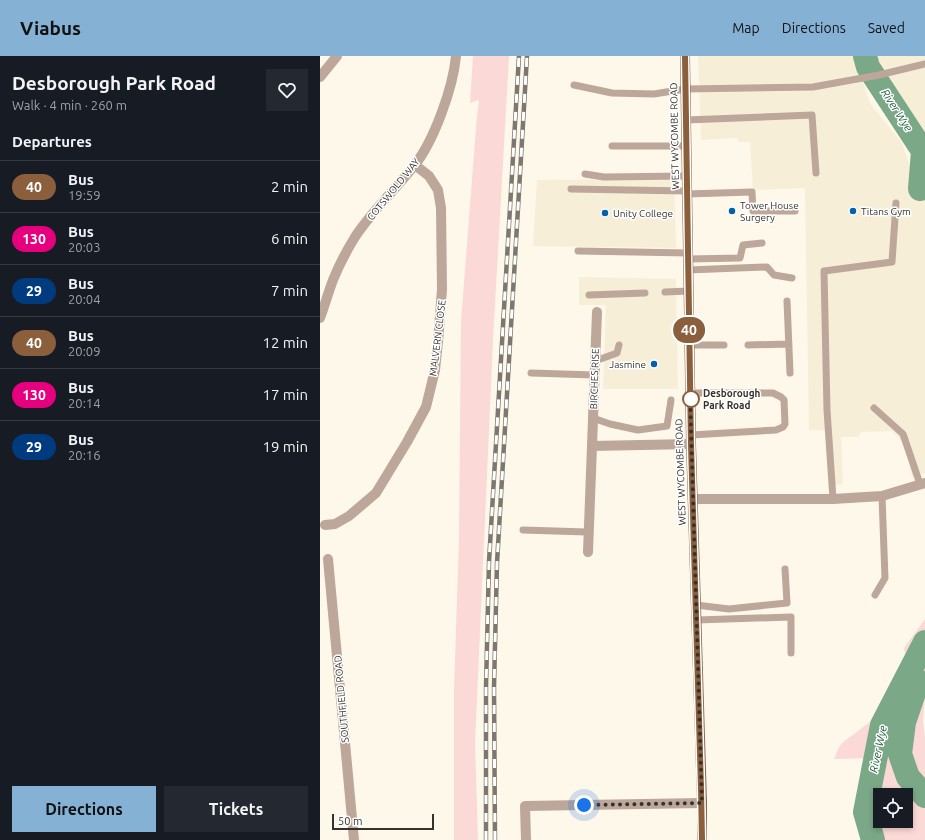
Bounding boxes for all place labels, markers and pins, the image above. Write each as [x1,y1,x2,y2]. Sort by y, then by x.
place label: Tower House Surgery [740,200,799,223]
marker: Tower House Surgery [727,206,737,216]
marker: Titans Gym [848,206,858,216]
place label: Titans Gym [861,206,911,217]
marker: Unity College [600,208,610,218]
place label: Unity College [613,208,673,219]
place label: Jasmine [609,359,646,370]
marker: Jasmine [649,359,659,369]
place label: Desborough Park Road [703,388,761,411]
marker: Desborough Park Road [682,390,700,408]

